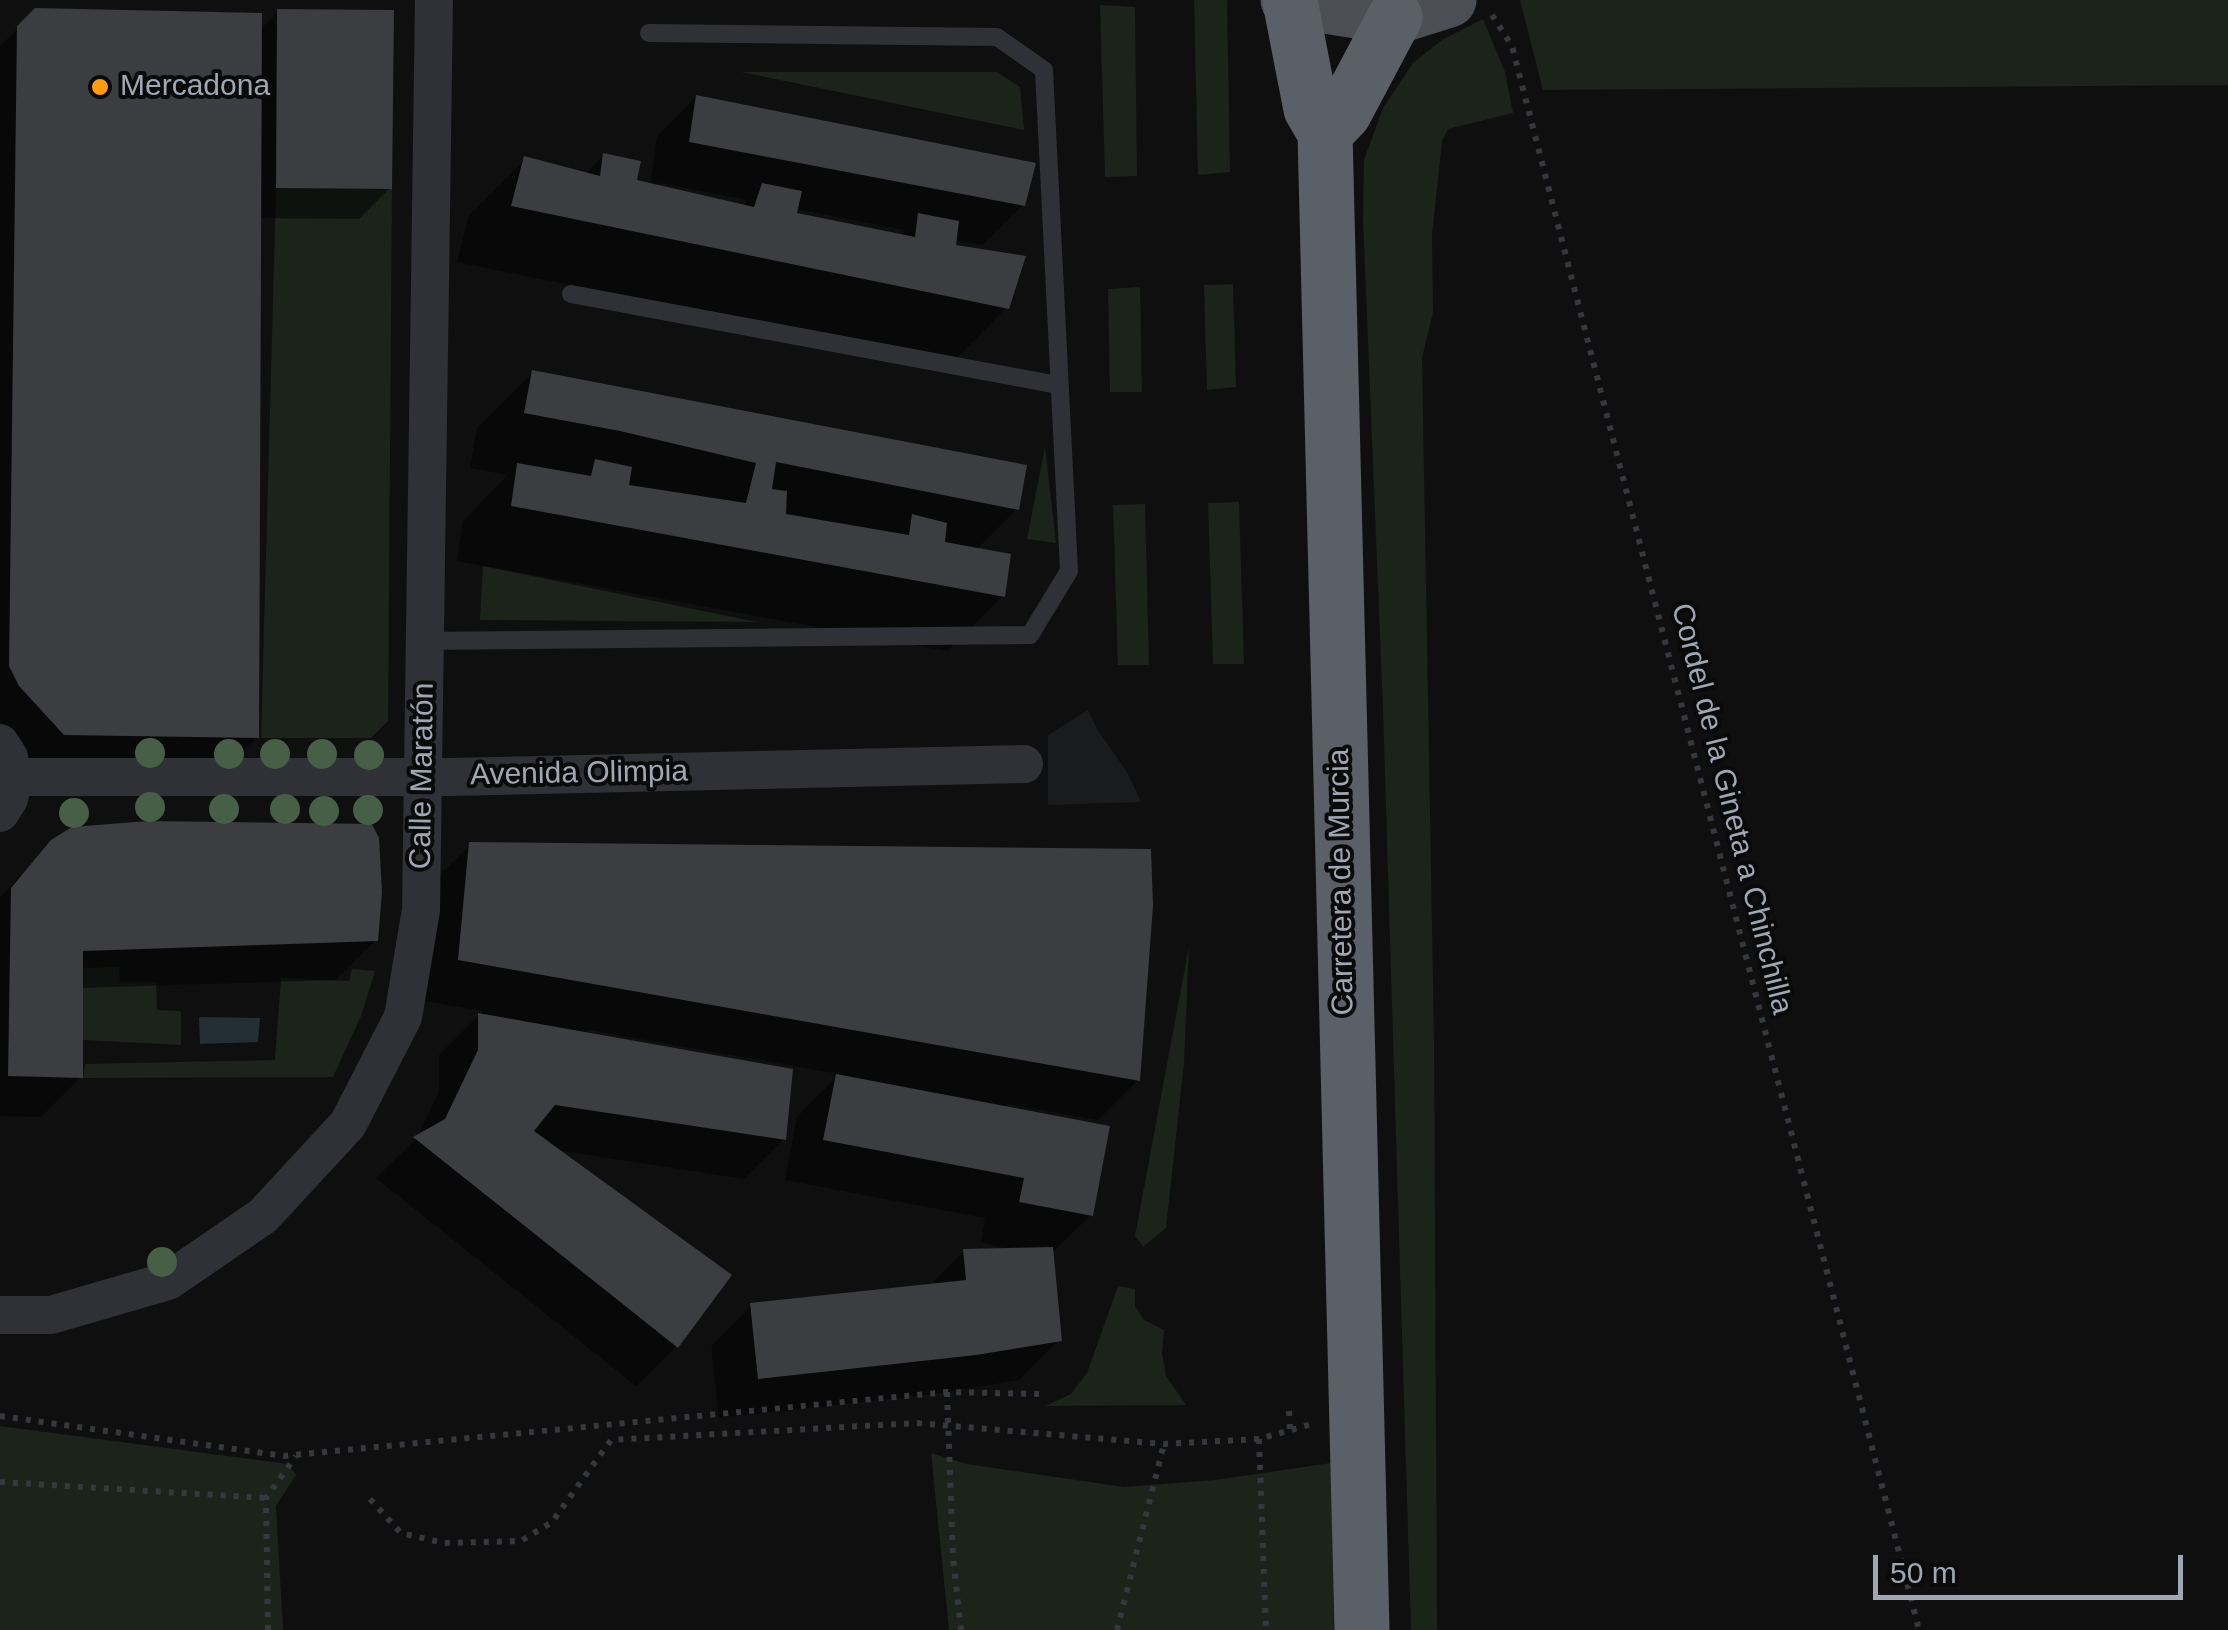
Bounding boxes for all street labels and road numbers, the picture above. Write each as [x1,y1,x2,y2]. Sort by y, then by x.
street label: Cordel de la Gineta a Chinchilla [1663,600,1799,1018]
street label: Calle Maratón [403,682,443,870]
street label: Carretera de Murcia [1322,748,1362,1016]
street label: Avenida Olimpia [470,754,688,794]

